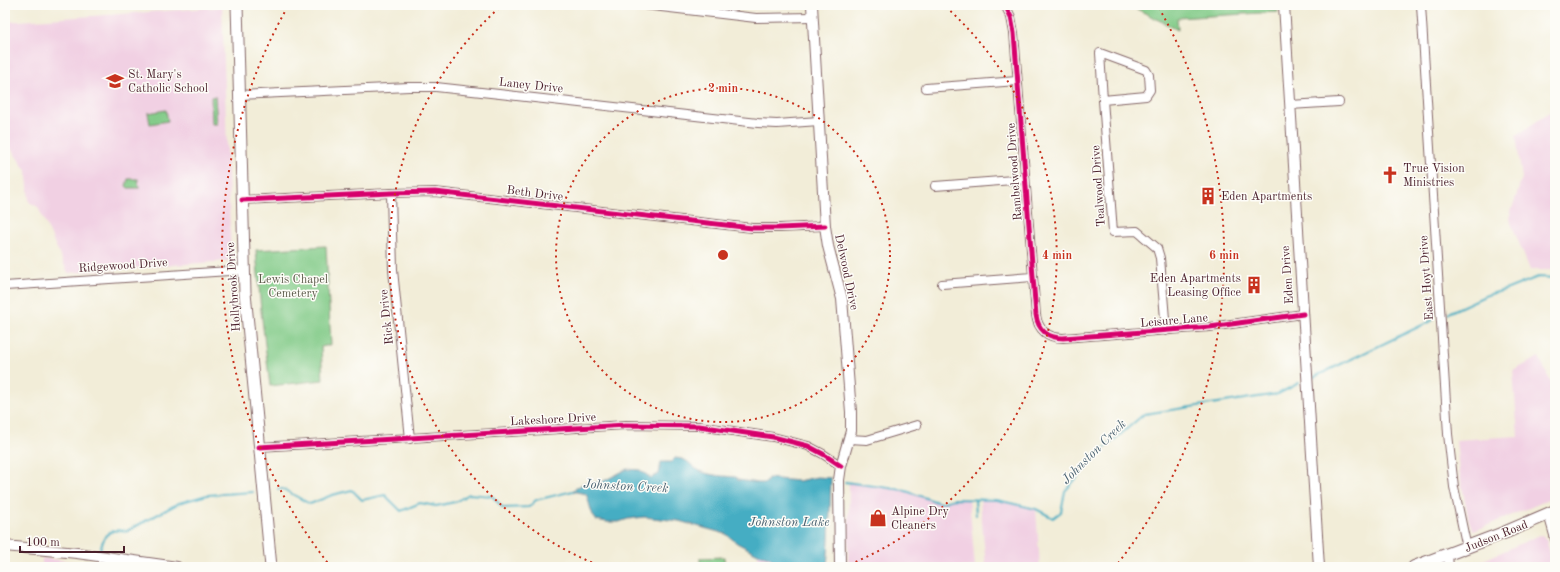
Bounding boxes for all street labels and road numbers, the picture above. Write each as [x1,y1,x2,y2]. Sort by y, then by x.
street label: Laney Drive [498,77,564,95]
street label: Rambelwood Drive [1006,122,1024,221]
street label: Tealwood Drive [1090,144,1108,227]
street label: Beth Drive [506,185,564,203]
street label: Delwood Drive [832,233,860,312]
street label: East Hoyt Drive [1418,235,1436,321]
street label: Hollybrook Drive [225,241,243,332]
street label: Eden Drive [1280,245,1296,305]
street label: Ridgewood Drive [78,257,168,275]
street label: Rick Drive [378,288,396,345]
street label: Leisure Lane [1140,312,1209,330]
street label: Lakeshore Drive [510,412,597,428]
street label: Judson Road [1463,519,1530,555]

